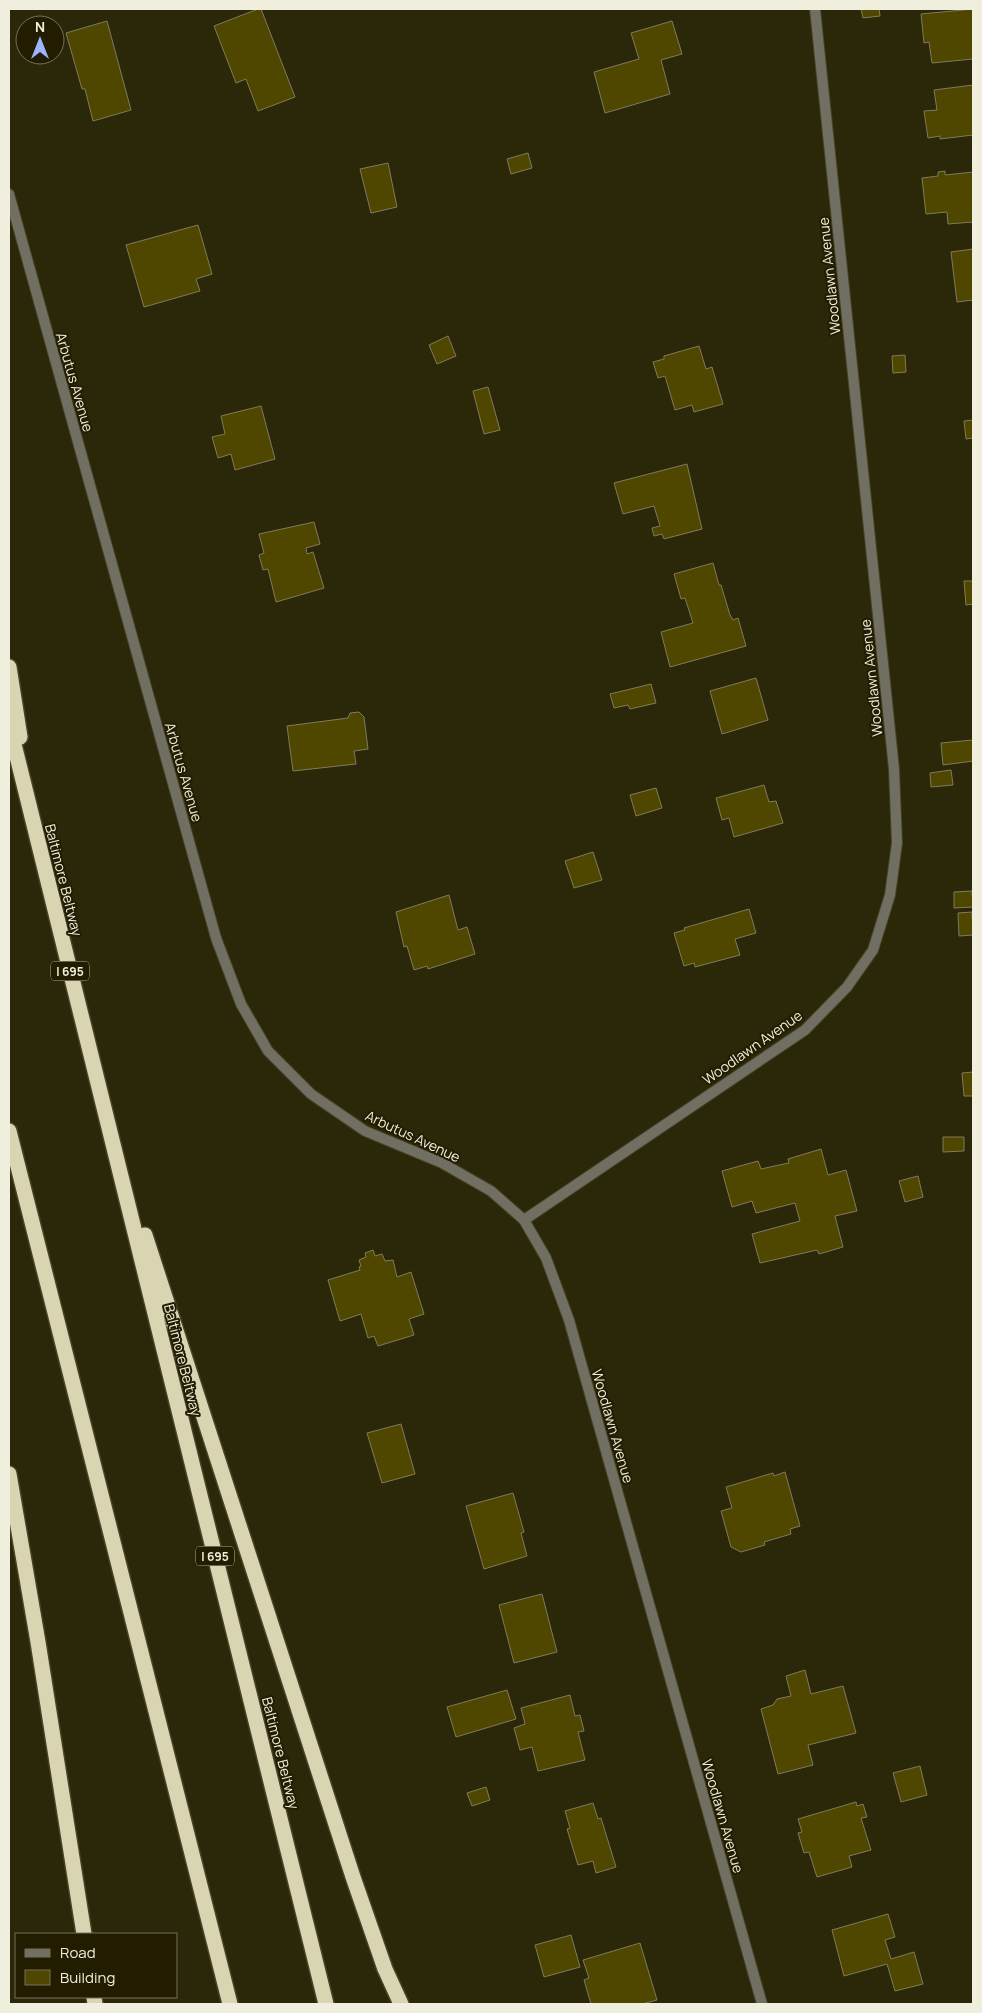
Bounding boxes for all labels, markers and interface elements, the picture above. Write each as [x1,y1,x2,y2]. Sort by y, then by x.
north arrow [15,15,65,65]
text: N [35,17,45,36]
street label: Woodlawn Avenue [813,216,845,336]
street label: Arbutus Avenue [52,330,98,434]
street label: Woodlawn Avenue [855,618,887,738]
street label: Arbutus Avenue [161,720,207,824]
street label: Baltimore Beltway [41,822,87,939]
road number: I 695 [51,961,89,980]
street label: Woodlawn Avenue [698,1005,806,1089]
street label: Arbutus Avenue [363,1106,463,1166]
street label: Baltimore Beltway [160,1302,206,1419]
street label: Woodlawn Avenue [588,1367,638,1485]
road number: I 695 [196,1546,234,1565]
street label: Baltimore Beltway [258,1695,304,1812]
street label: Woodlawn Avenue [698,1757,748,1875]
legend [15,1933,178,1998]
text: Road [60,1942,96,1963]
text: Building [60,1967,115,1988]

